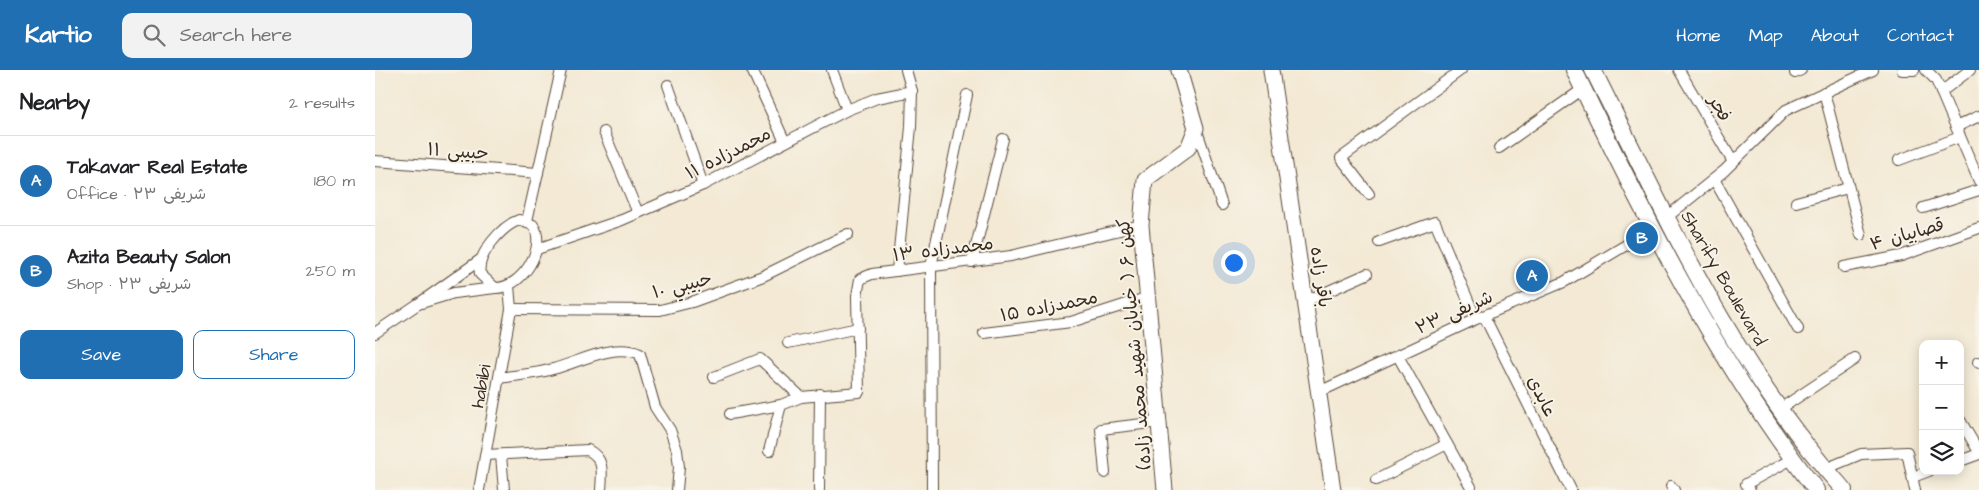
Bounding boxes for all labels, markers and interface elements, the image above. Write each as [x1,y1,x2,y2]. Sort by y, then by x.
search box [122,13,472,58]
text: Kartio [25,18,92,52]
icon: search [140,21,168,49]
text: Search here [180,22,292,49]
text: Home [1676,23,1721,48]
text: Map [1749,23,1783,48]
text: About [1811,23,1859,48]
text: Contact [1887,23,1954,48]
text: Nearby [20,88,90,117]
street label: فجر [1701,89,1737,126]
text: 2 results [289,92,355,114]
street label: محمدزاده ۱۱ [681,121,775,186]
street label: حبیبی ۱۱ [426,137,489,166]
text: Takavar Real Estate [67,154,248,181]
text: A [31,170,41,192]
text: 180 m [314,170,355,192]
text: Office · شریفی ۲۳ [67,183,206,205]
street label: Sharify Boulevard [1674,206,1772,351]
street label: قصابیان ۴ [1867,212,1947,257]
street label: کهن ۶ ( خیابان شهید محمد زاده) [1111,217,1158,470]
pin: B [1626,219,1658,257]
street label: محمدزاده ۱۳ [891,231,995,268]
text: Azita Beauty Salon [67,244,230,271]
street label: باقر زاده [1304,245,1337,309]
your location [1221,250,1247,276]
pin: A [1516,257,1548,295]
text: B [30,260,42,282]
text: 250 m [306,260,355,282]
street label: حبيبي ١٠ [650,266,715,308]
text: Shop · شریفی ۲۳ [67,273,191,295]
street label: شریفی ۲۳ [1412,284,1497,341]
street label: محمدزاده ۱۵ [998,285,1100,328]
button: Save [20,330,183,379]
button: Share [193,330,355,379]
map controls [1919,340,1964,475]
button: + [1919,340,1964,385]
street label: habibi [465,362,498,410]
street label: عابدی [1521,372,1562,421]
button: − [1919,385,1964,430]
button: layers [1919,430,1964,475]

